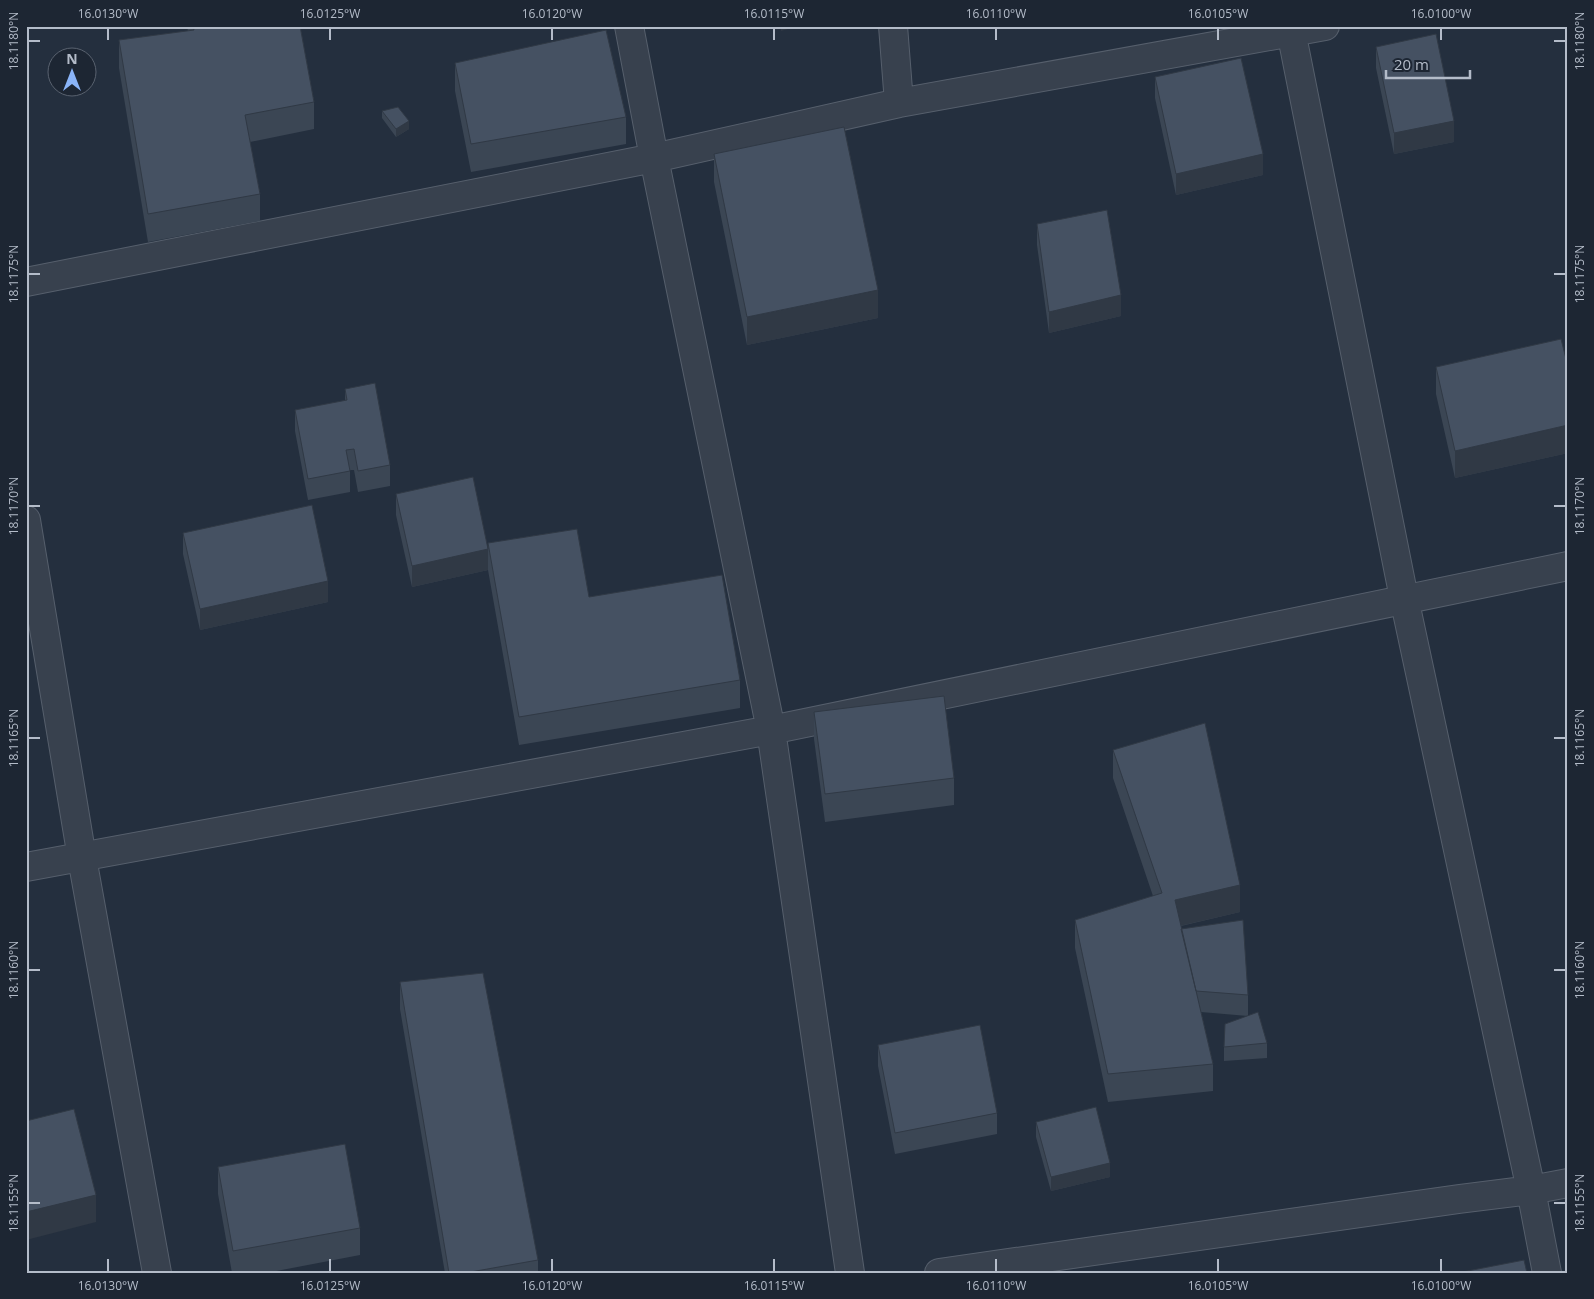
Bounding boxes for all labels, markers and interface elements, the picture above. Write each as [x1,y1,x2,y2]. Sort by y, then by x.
text: 16.0130°W [78,5,138,22]
text: 16.0125°W [300,5,360,22]
text: 16.0120°W [522,5,582,22]
text: 16.0115°W [744,5,804,22]
text: 16.0110°W [966,5,1026,22]
text: 16.0105°W [1188,5,1248,22]
text: 16.0100°W [1411,5,1471,22]
text: 18.1180°N [5,12,22,70]
text: 18.1180°N [1571,12,1588,70]
north arrow [48,48,98,98]
scale bar [1386,48,1470,80]
text: N [66,49,78,68]
text: 20 m [1394,54,1429,74]
text: 18.1175°N [5,245,22,303]
text: 18.1175°N [1571,245,1588,303]
text: 18.1170°N [5,477,22,535]
text: 18.1170°N [1571,477,1588,535]
text: 18.1165°N [5,709,22,767]
text: 18.1165°N [1571,709,1588,767]
text: 18.1160°N [5,941,22,999]
text: 18.1160°N [1571,941,1588,999]
text: 18.1155°N [5,1174,22,1232]
text: 18.1155°N [1571,1174,1588,1232]
text: 16.0130°W [78,1277,138,1294]
text: 16.0125°W [300,1277,360,1294]
text: 16.0120°W [522,1277,582,1294]
text: 16.0115°W [744,1277,804,1294]
text: 16.0110°W [966,1277,1026,1294]
text: 16.0105°W [1188,1277,1248,1294]
text: 16.0100°W [1411,1277,1471,1294]

